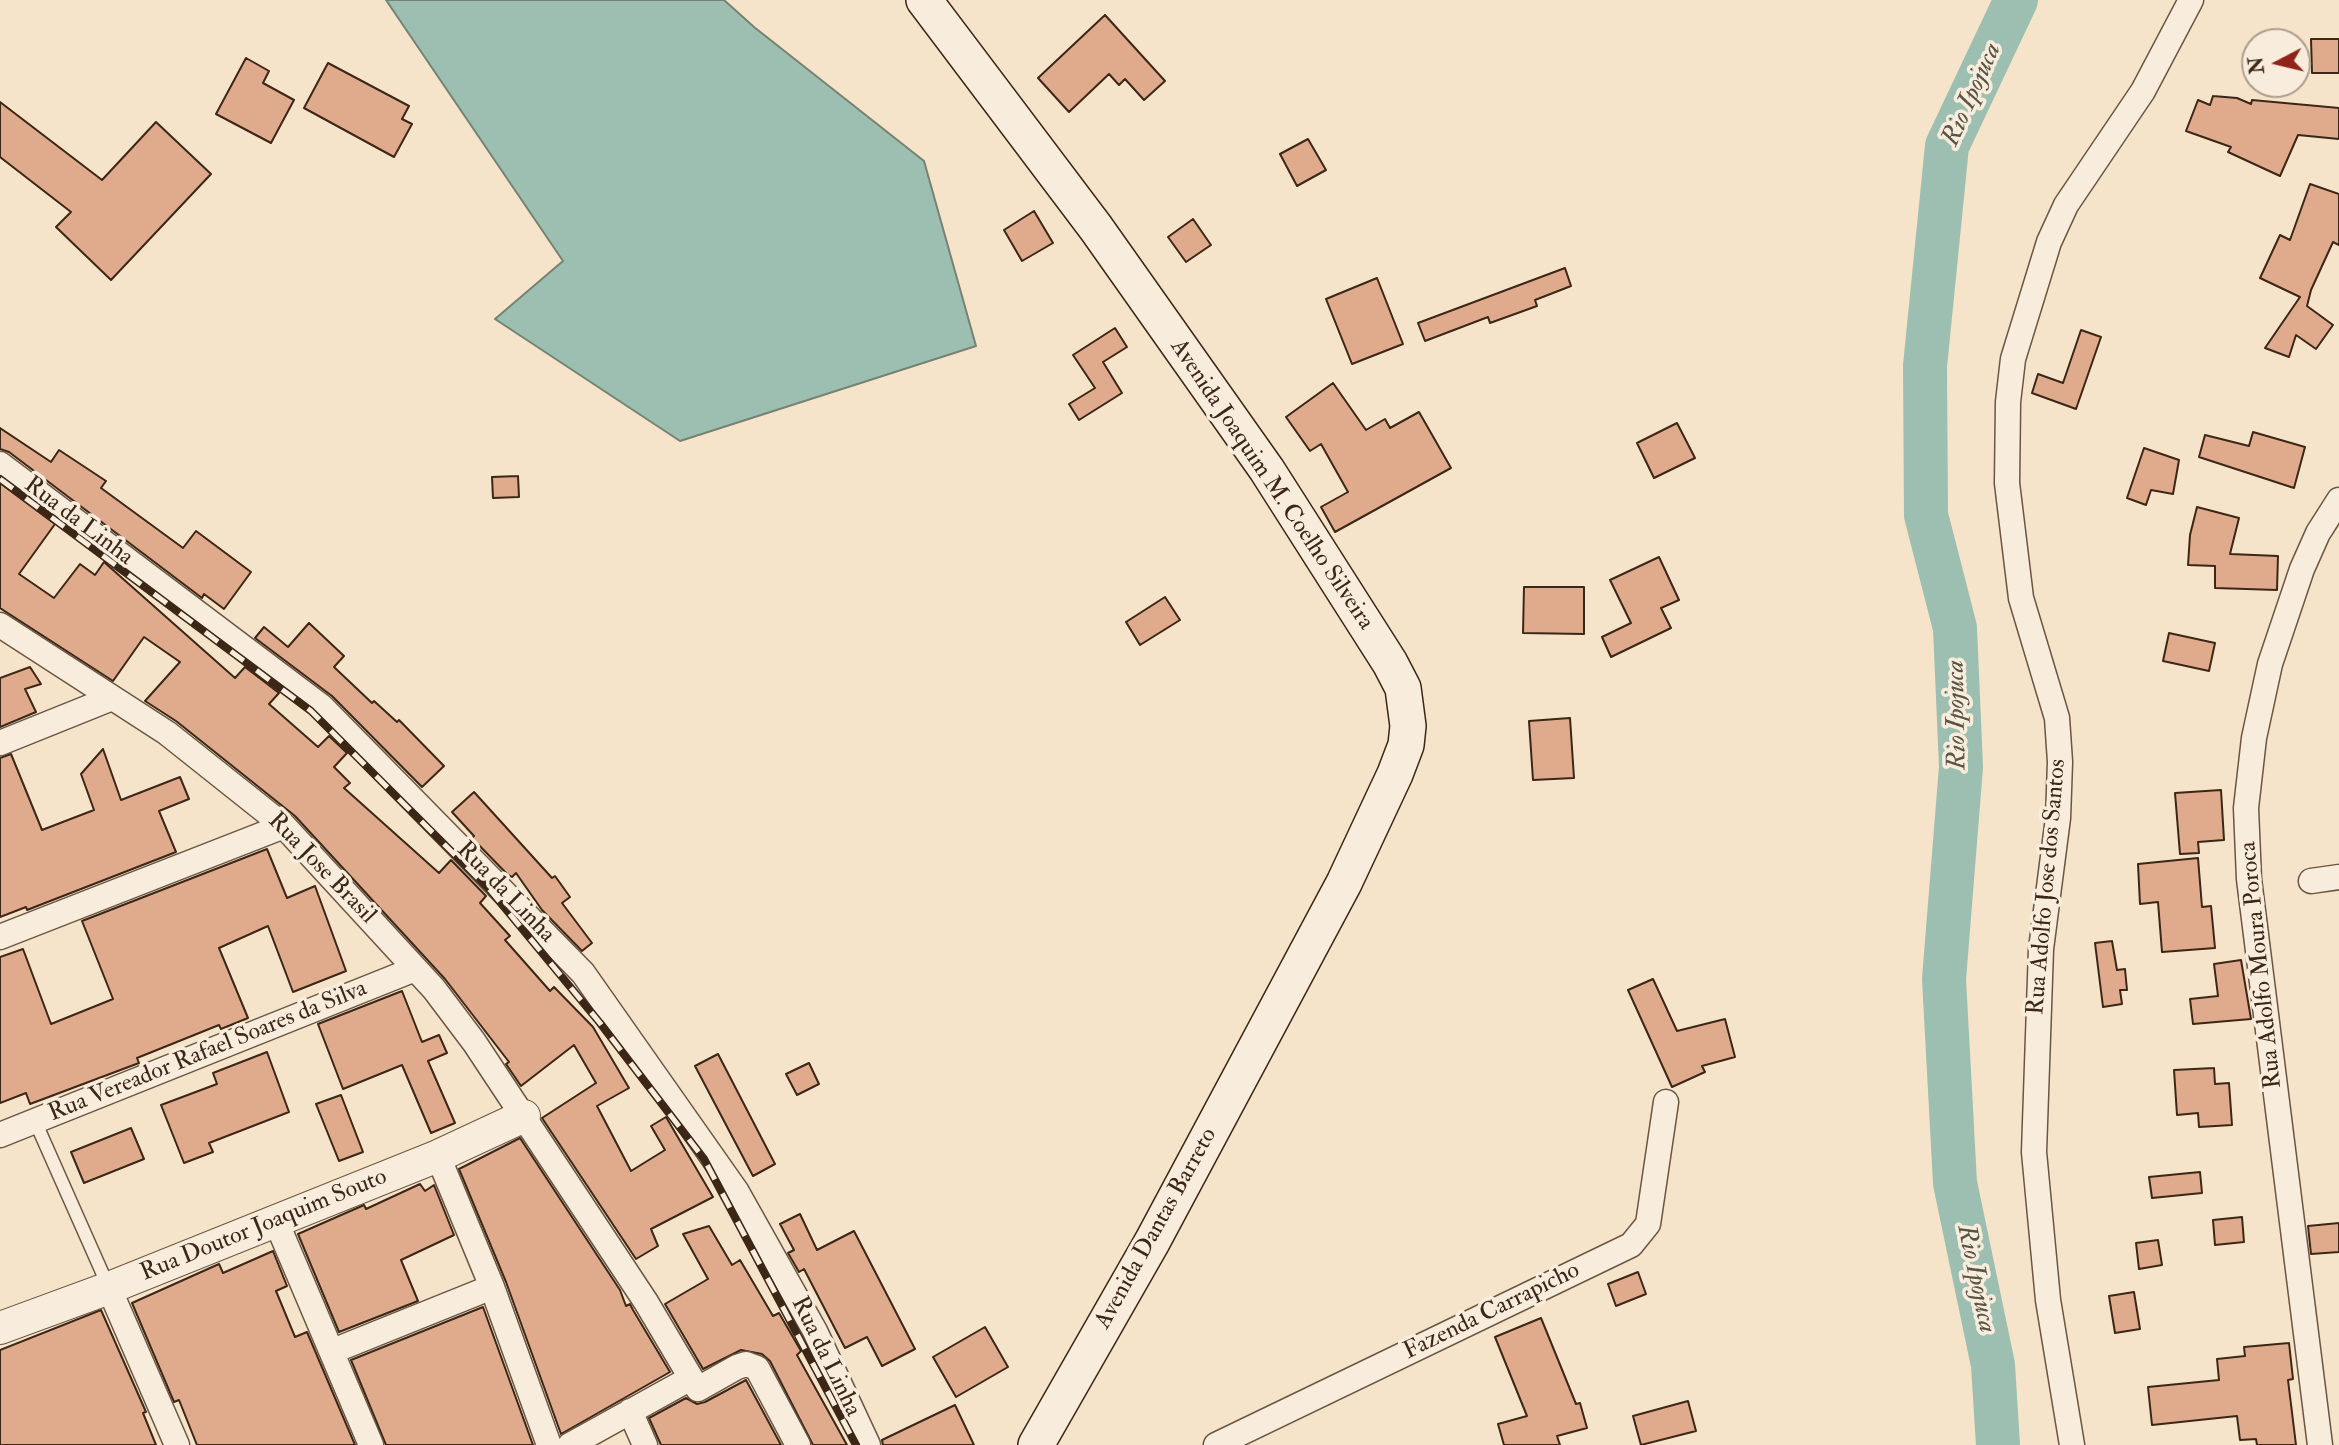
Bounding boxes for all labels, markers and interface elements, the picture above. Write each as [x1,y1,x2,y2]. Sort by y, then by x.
north arrow [2241,28,2311,98]
water label: Rio Ipojuca [1936,39,2010,151]
text: N [2244,55,2270,75]
street label: Avenida Joaquim M. Coelho Silveira [1163,334,1379,636]
street label: Rua da Linha [18,471,138,573]
water label: Rio Ipojuca [1941,660,1975,770]
street label: Rua Adolfo Jose dos Santos [2022,758,2074,1016]
street label: Rua Jose Brasil [261,807,381,931]
street label: Rua da Linha [450,836,560,950]
street label: Rua Adolfo Moura Poroca [2235,840,2289,1090]
street label: Rua Vereador Rafael Soares da Silva [45,975,371,1129]
street label: Avenida Dantas Barreto [1090,1123,1224,1335]
street label: Rua Doutor Joaquim Souto [137,1163,391,1289]
water label: Rio Ipojuca [1948,1222,2002,1336]
street label: Fazenda Carrapicho [1399,1257,1585,1367]
street label: Rua da Linha [784,1292,866,1422]

